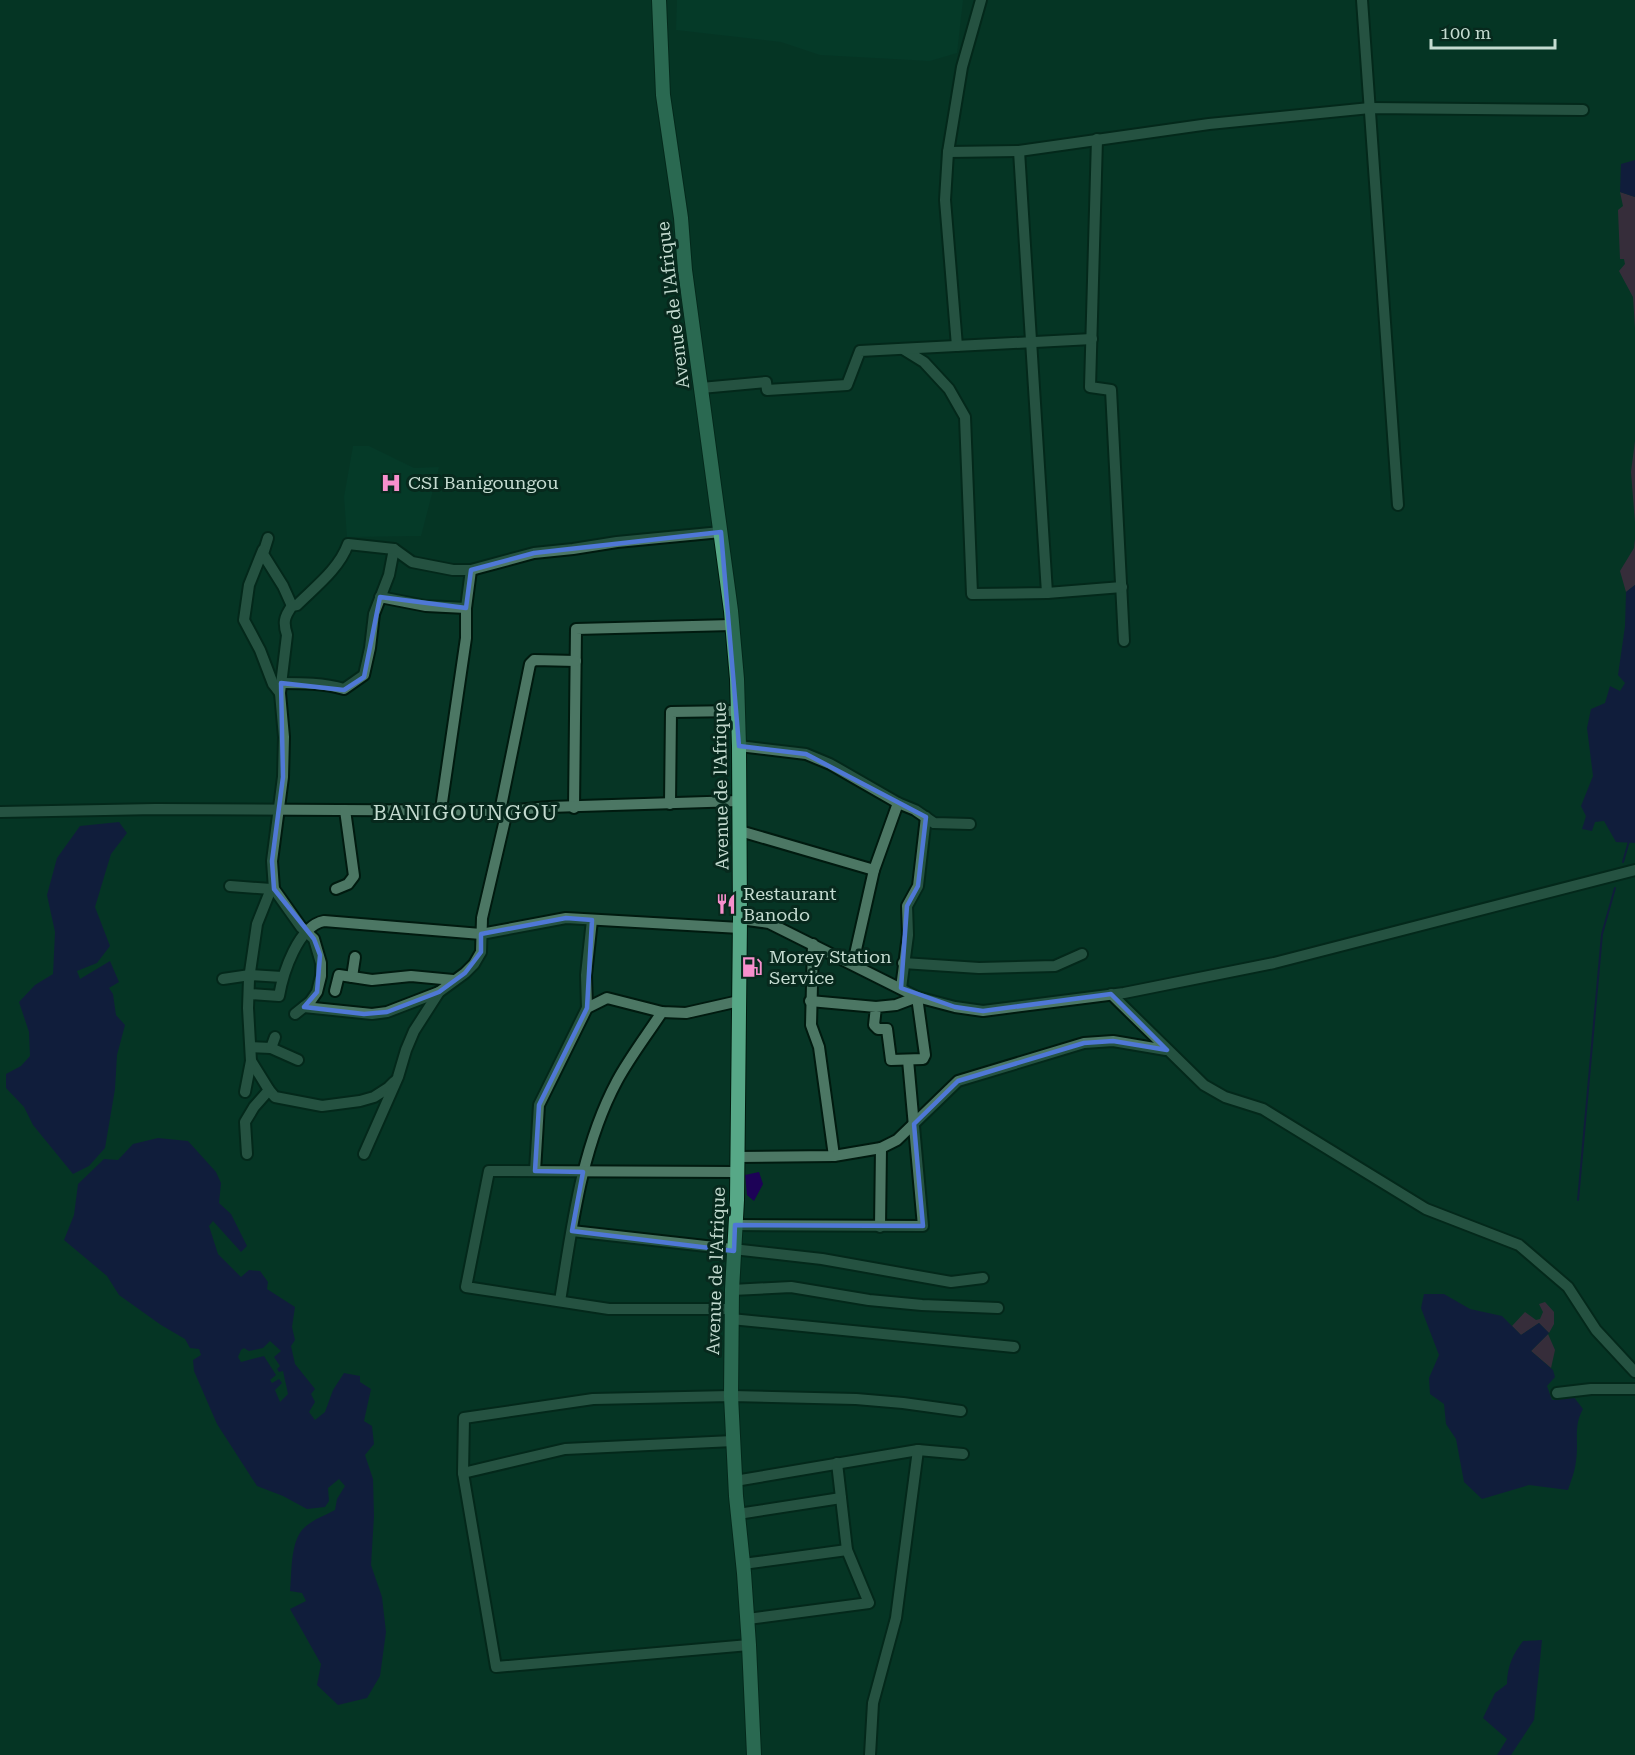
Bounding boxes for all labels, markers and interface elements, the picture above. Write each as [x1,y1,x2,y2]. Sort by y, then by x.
scale bar [1431,12,1556,50]
text: 100 m [1440,22,1491,43]
street label: Avenue de l'Afrique [652,220,693,390]
hospital icon: CSI Banigoungou [379,471,403,495]
place label: CSI Banigoungou [408,472,558,493]
street label: Avenue de l'Afrique [709,702,732,870]
district label: BANIGOUNGOU [373,801,559,825]
place label: Restaurant Banodo [743,883,837,925]
restaurant icon: Restaurant Banodo [714,892,738,916]
place label: Morey Station Service [769,946,892,988]
fuel station icon: Morey Station Service [740,955,764,979]
street label: Avenue de l'Afrique [702,1186,729,1355]

